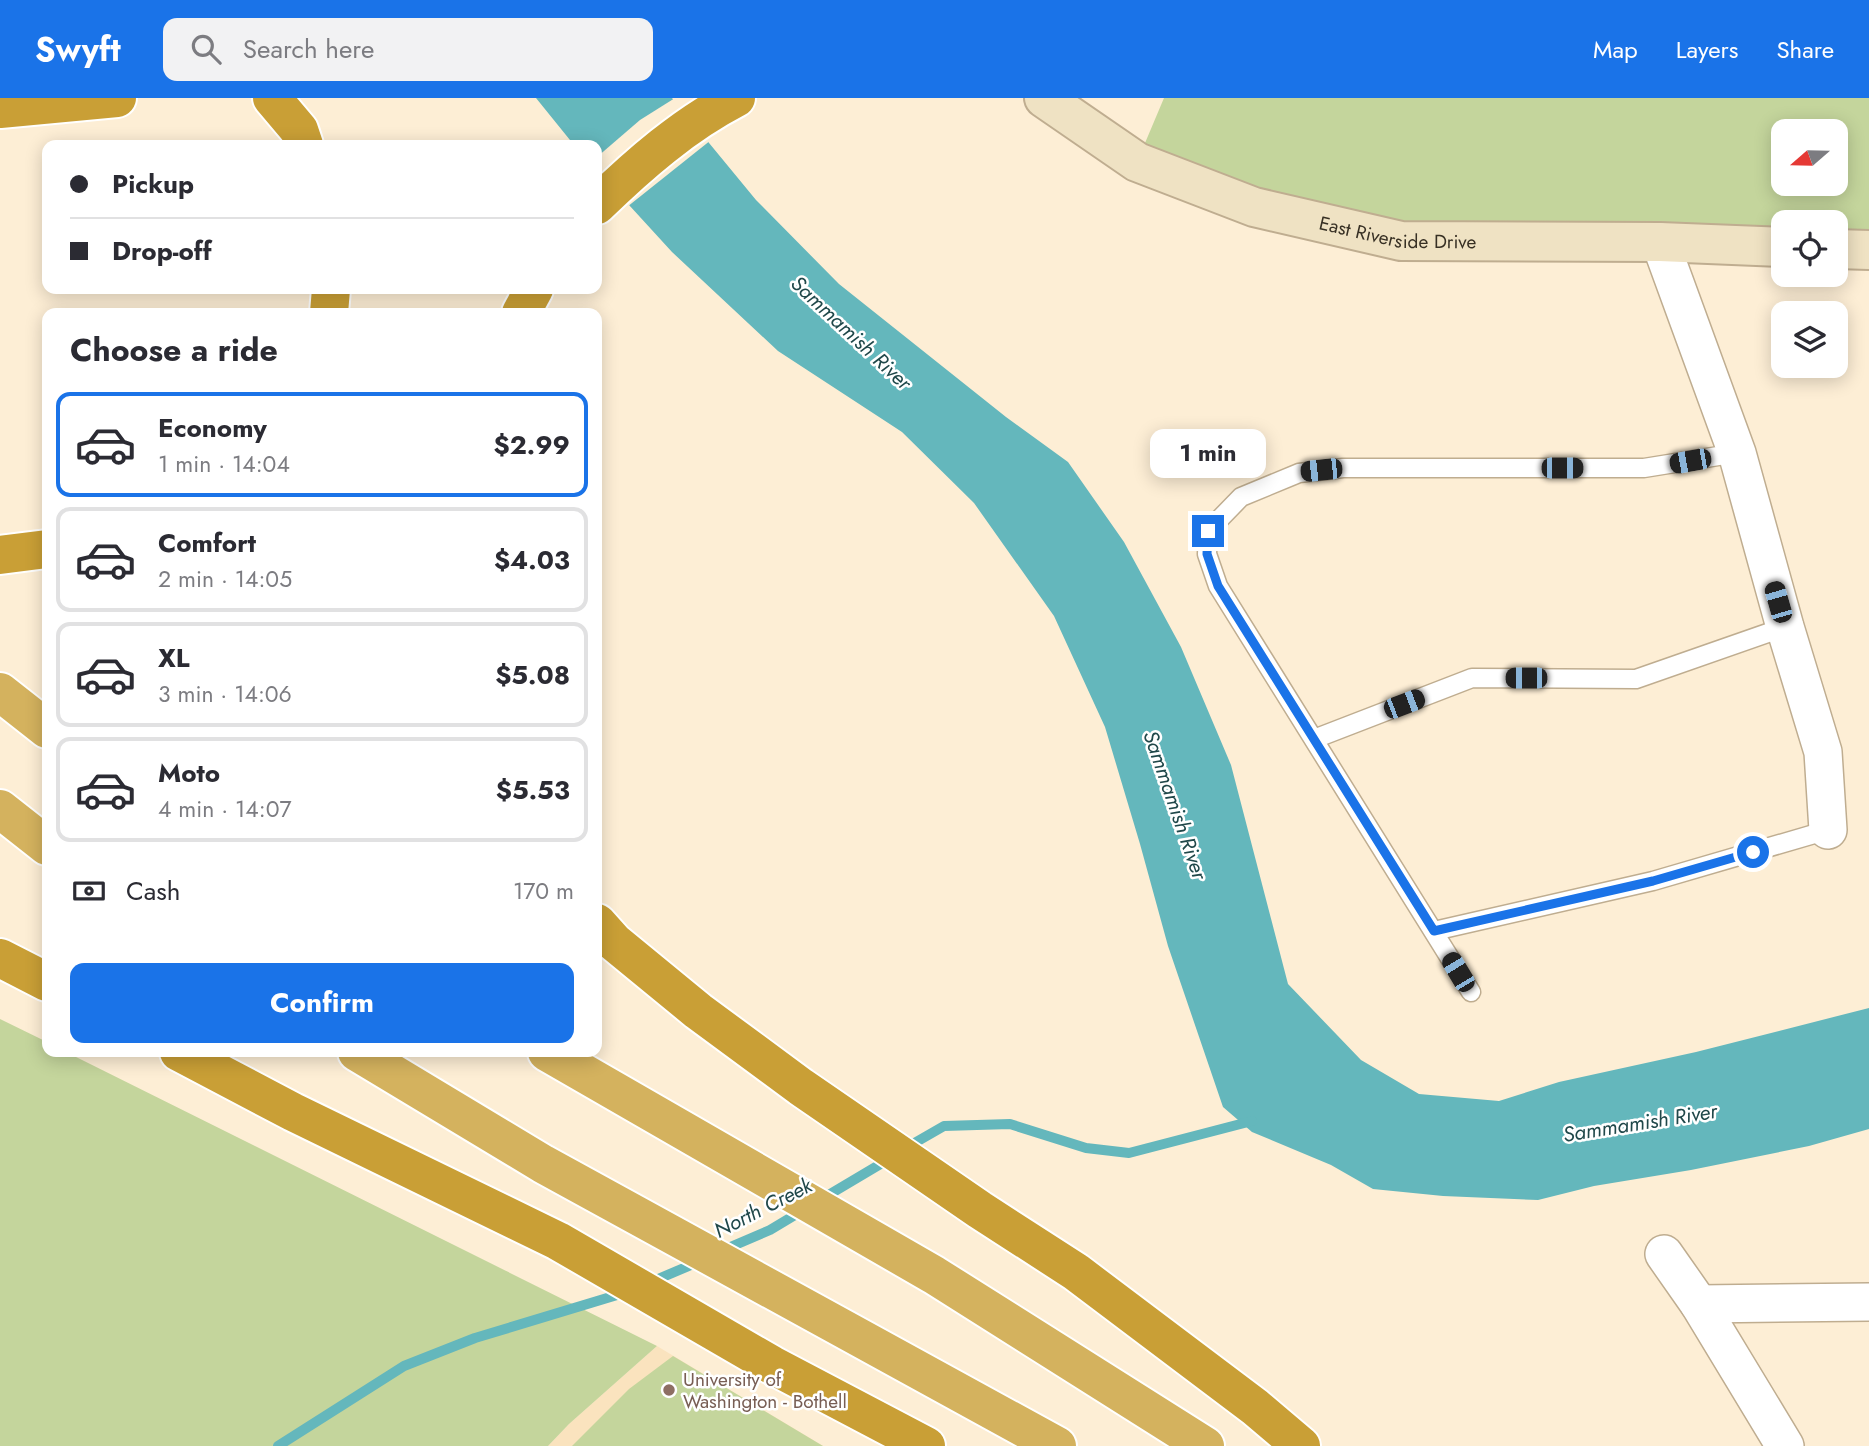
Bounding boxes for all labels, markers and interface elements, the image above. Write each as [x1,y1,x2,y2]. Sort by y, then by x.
search box [163,18,653,81]
text: Swyft [35,26,121,73]
icon: search [187,30,225,68]
text: Search here [243,30,374,68]
text: Map [1593,32,1638,67]
text: Layers [1676,32,1738,67]
text: Share [1776,32,1834,67]
north arrow [1771,119,1848,196]
map controls [1771,119,1848,378]
text: Pickup [112,165,194,203]
street label: East Riverside Drive [1317,209,1477,255]
button: locate [1771,210,1848,287]
text: Drop-off [112,232,212,270]
water label: Sammamish River [784,269,919,398]
button: layers [1771,301,1848,378]
text: Choose a ride [70,327,278,373]
text: Economy [158,409,267,447]
icon: car [74,413,137,476]
text: $2.99 [494,426,570,464]
callout: 1 min [1150,430,1266,478]
text: 1 min [1179,436,1237,470]
text: 1 min · 14:04 [158,447,290,481]
car [1668,447,1713,475]
car [1300,457,1343,483]
car [1542,458,1584,479]
route end [1192,515,1224,547]
text: Comfort [158,524,256,562]
icon: car [74,528,137,591]
text: $4.03 [494,541,570,579]
text: 2 min · 14:05 [158,562,292,596]
car [1763,579,1794,625]
text: XL [158,639,190,677]
icon: car [74,643,137,706]
text: $5.08 [495,656,570,694]
car [1506,668,1548,689]
text: 3 min · 14:06 [158,677,292,711]
car [1381,687,1428,721]
water label: Sammamish River [1136,727,1215,884]
text: Moto [158,754,220,792]
icon: car [74,758,137,821]
text: $5.53 [496,771,570,809]
text: 4 min · 14:07 [158,792,292,826]
route start [1737,836,1769,868]
icon: cash [70,872,108,910]
text: Cash [126,872,180,910]
text: 170 m [513,874,574,908]
car [1439,949,1478,995]
button: Confirm [70,963,574,1043]
water label: Sammamish River [1561,1096,1720,1150]
water label: North Creek [709,1170,818,1246]
place label: University of Washington - Bothell [683,1366,847,1415]
marker: University of Washington - Bothell [661,1382,677,1398]

